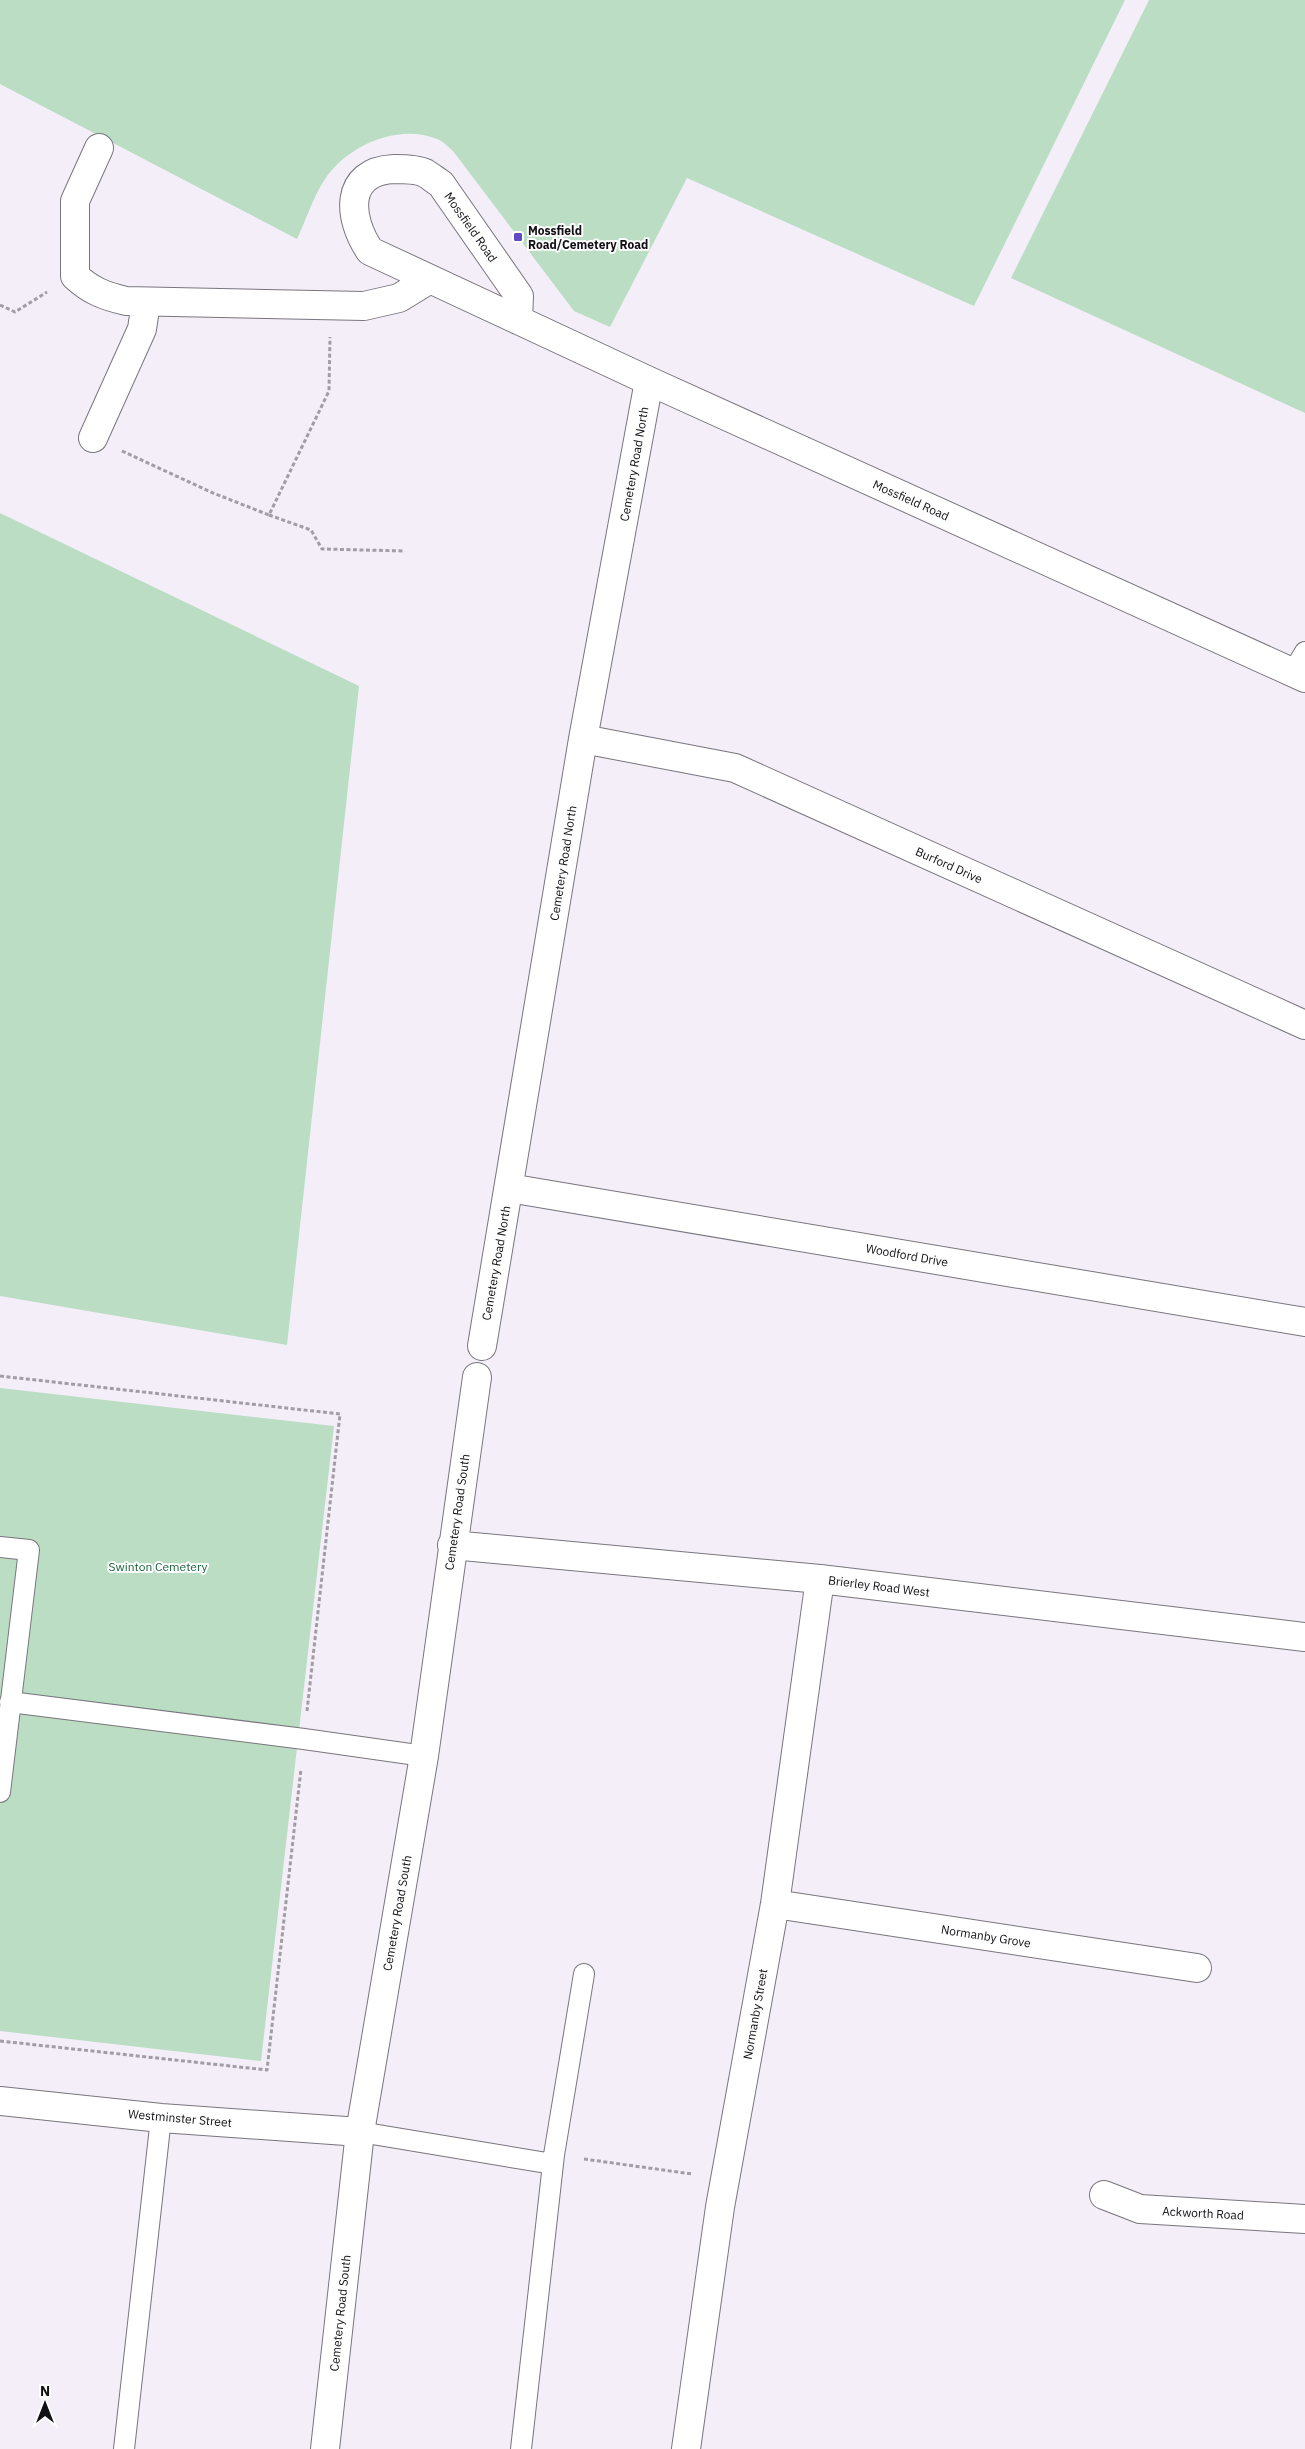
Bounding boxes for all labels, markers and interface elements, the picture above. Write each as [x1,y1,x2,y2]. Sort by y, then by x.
street label: Mossfield Road [441,189,501,265]
place label: Mossfield Road/Cemetery Road [528,223,648,252]
marker: Mossfield Road/Cemetery Road [512,231,524,243]
street label: Cemetery Road North [617,405,651,523]
street label: Mossfield Road [870,476,952,524]
street label: Cemetery Road North [546,804,580,922]
street label: Burford Drive [913,844,985,887]
street label: Cemetery Road North [479,1204,513,1322]
street label: Woodford Drive [865,1240,950,1270]
street label: Cemetery Road South [441,1453,473,1571]
park label: Swinton Cemetery [109,1559,207,1574]
street label: Brierley Road West [827,1572,931,1600]
street label: Cemetery Road South [379,1854,415,1972]
street label: Normanby Grove [940,1921,1032,1951]
street label: Normanby Street [740,1967,770,2061]
street label: Westminster Street [128,2106,232,2130]
street label: Ackworth Road [1162,2203,1244,2223]
street label: Cemetery Road South [326,2254,354,2372]
north arrow [20,2379,70,2429]
text: N [40,2382,50,2400]

